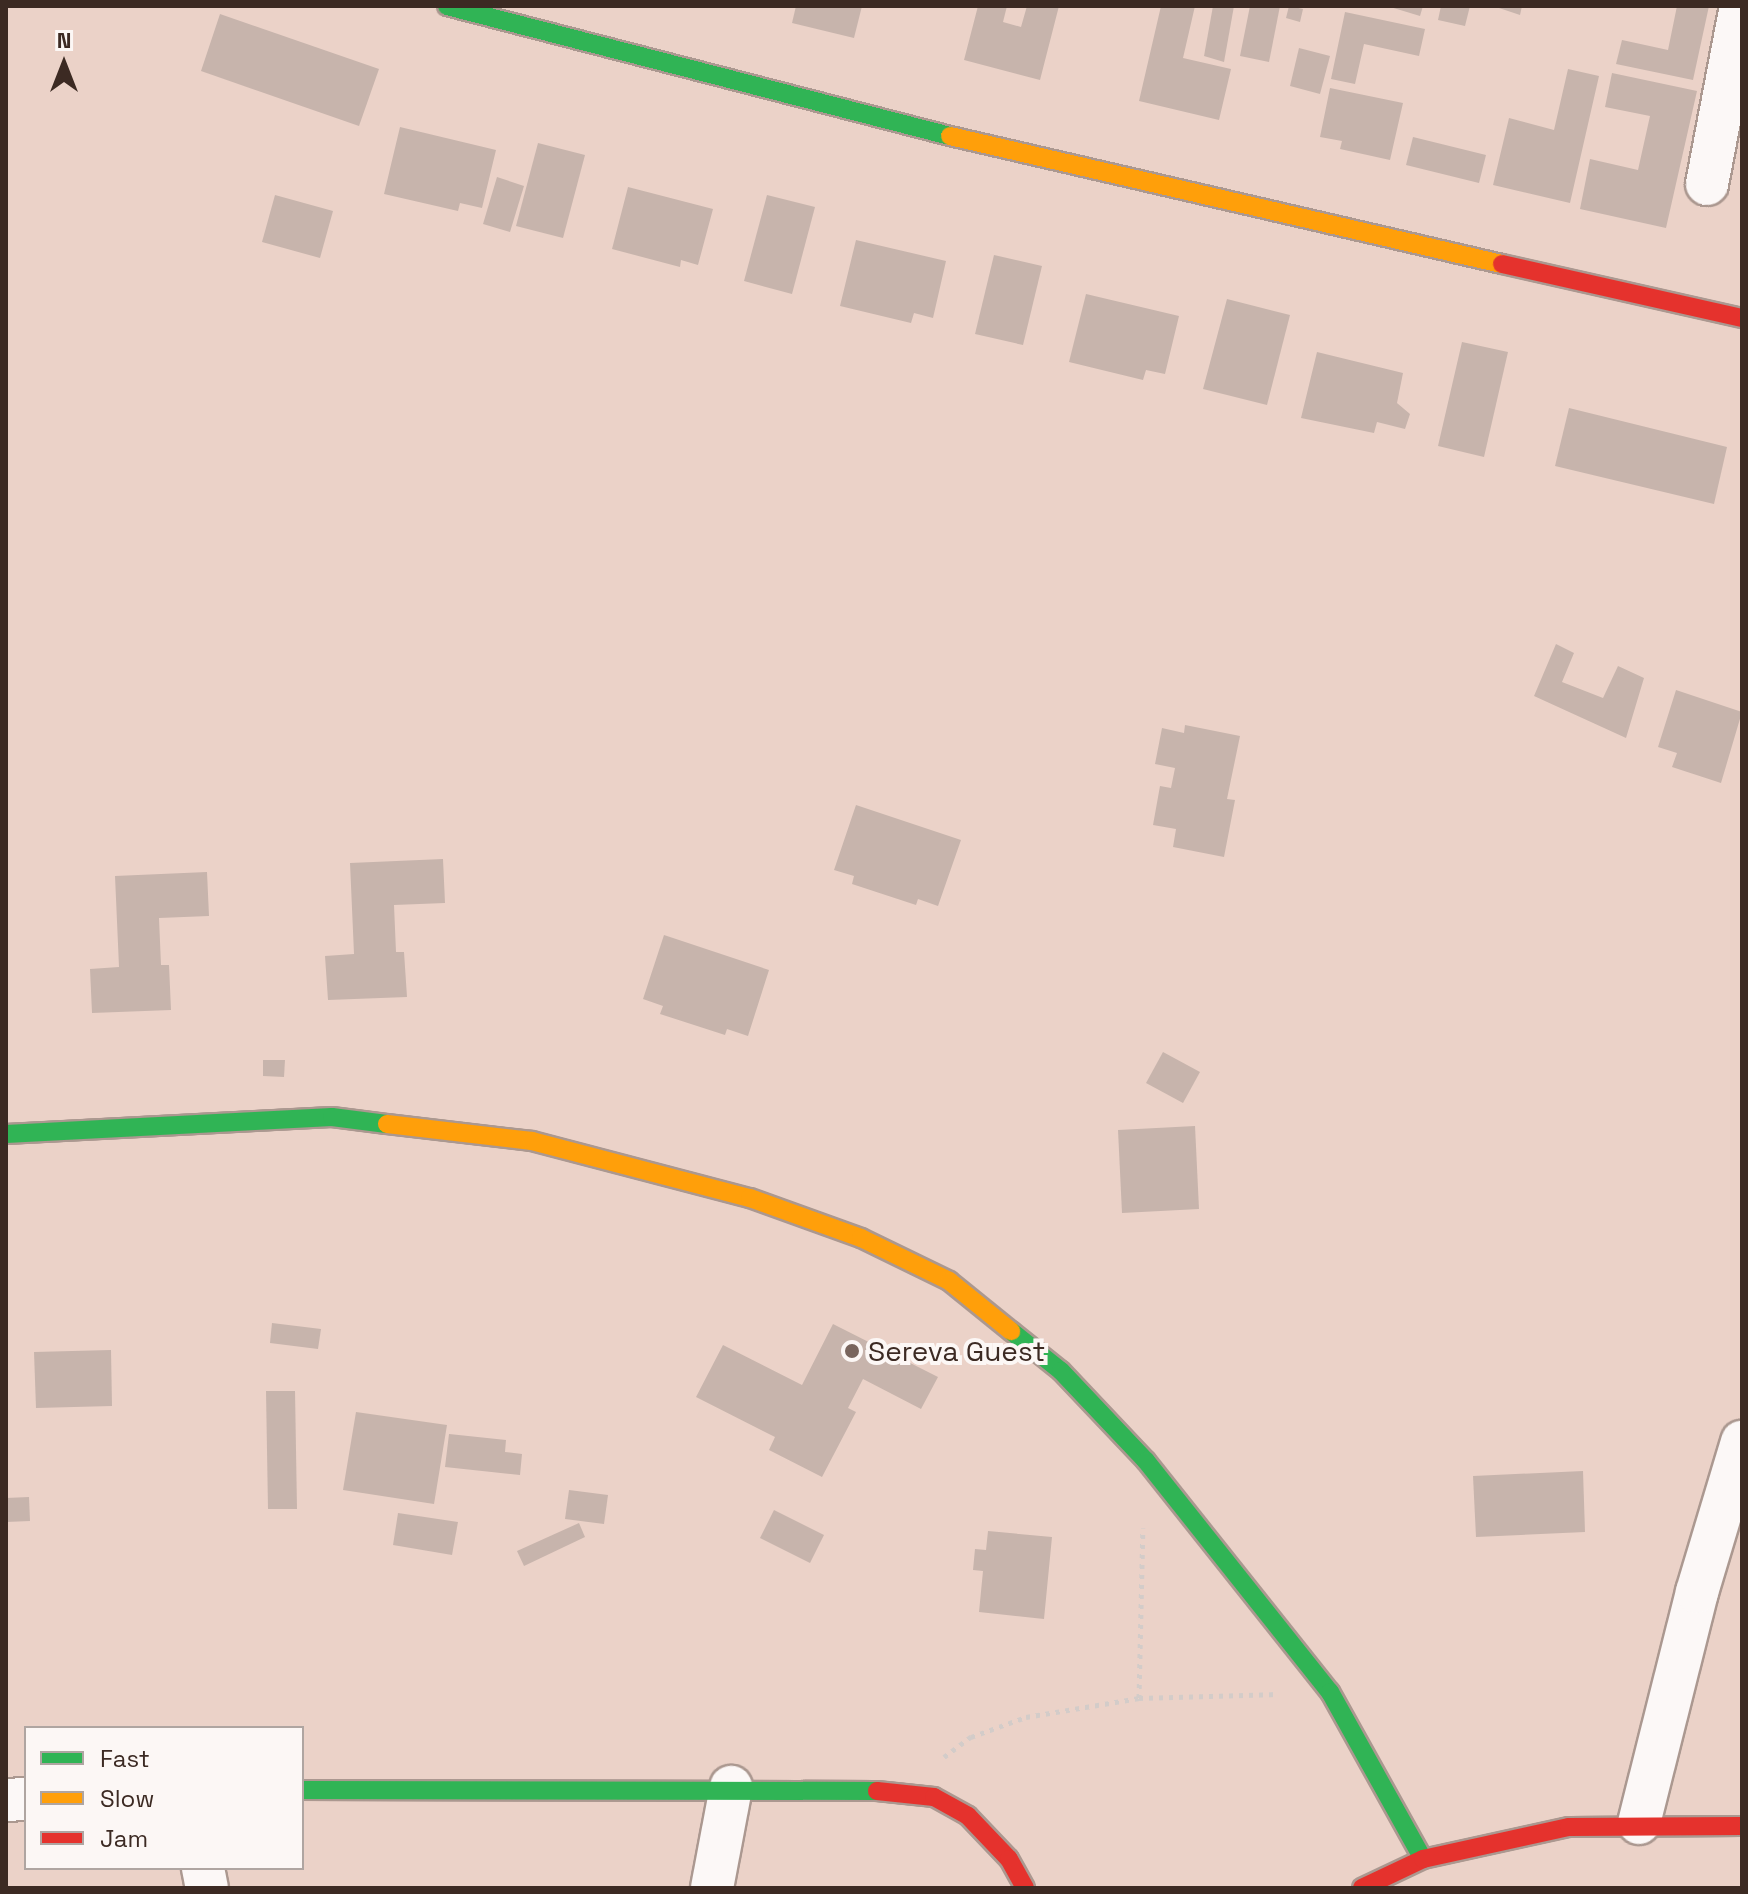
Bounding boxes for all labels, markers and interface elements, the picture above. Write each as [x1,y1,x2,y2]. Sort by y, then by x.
north arrow [24,24,104,104]
text: N [57,26,71,54]
place label: Sereva Guest [868,1334,1045,1368]
marker: Sereva Guest [843,1342,861,1360]
legend [24,1726,304,1870]
text: Fast [100,1743,150,1774]
text: Slow [100,1783,154,1814]
text: Jam [100,1823,148,1854]

